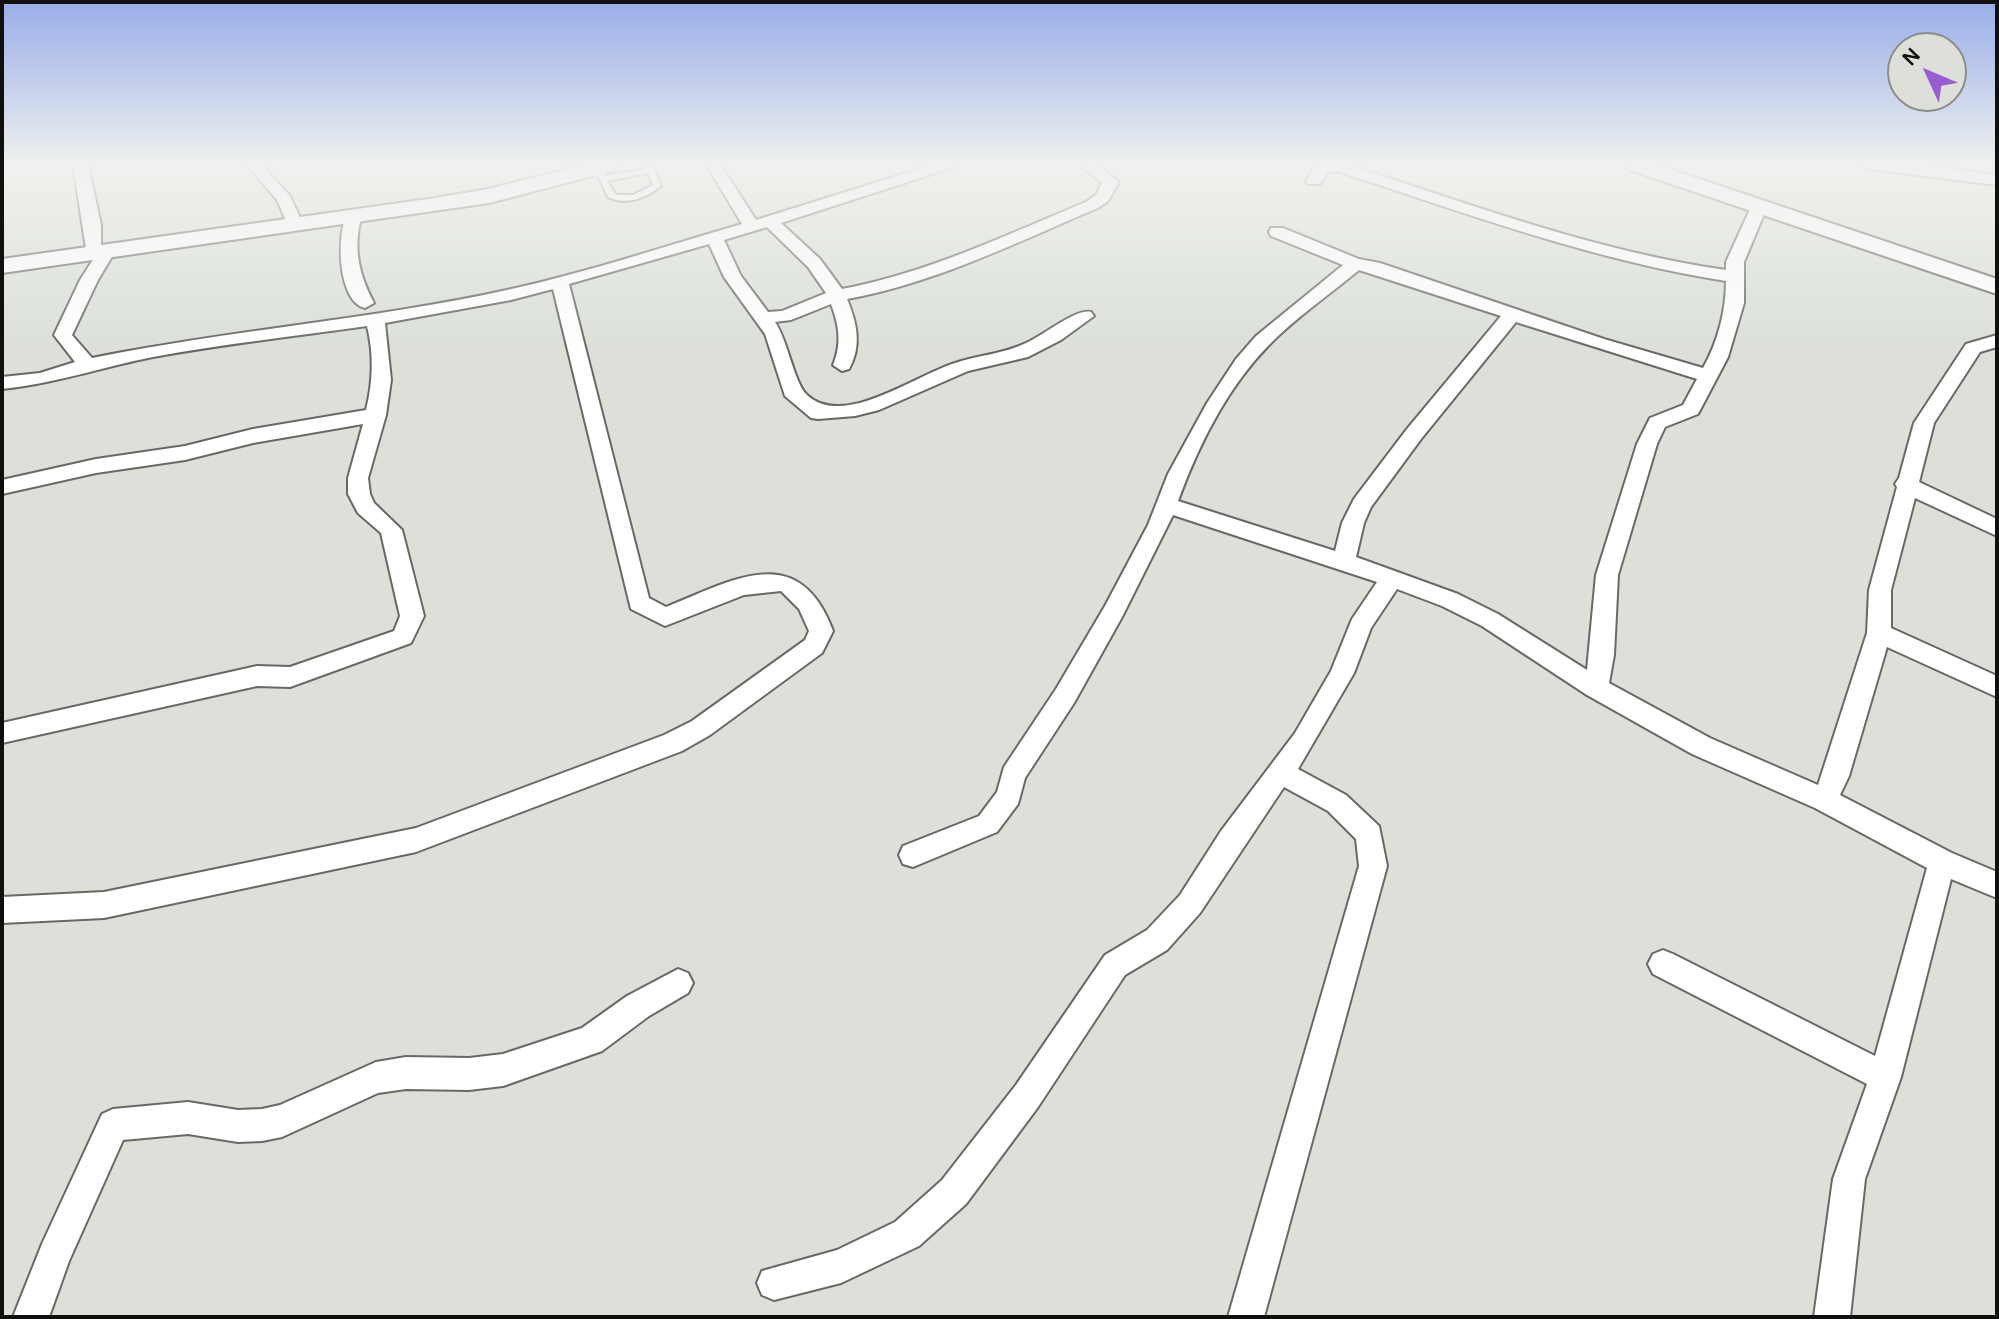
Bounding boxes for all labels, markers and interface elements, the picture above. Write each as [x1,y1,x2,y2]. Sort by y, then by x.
north arrow [1887,32,1967,112]
text: N [1896,42,1926,71]

